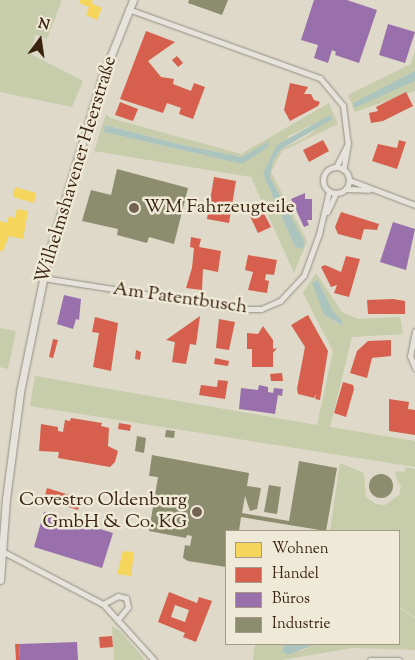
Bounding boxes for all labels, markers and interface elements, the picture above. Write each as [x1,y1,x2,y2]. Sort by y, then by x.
text: N [36,14,51,37]
north arrow [15,15,65,65]
street label: Wilhelmshavener Heerstraße [32,54,122,286]
place label: WM Fahrzeugteile [144,197,295,219]
marker: WM Fahrzeugteile [128,202,140,214]
street label: Am Patentbusch [111,278,249,320]
place label: Covestro Oldenburg GmbH & Co. KG [19,490,187,534]
marker: Covestro Oldenburg GmbH & Co. KG [191,506,203,518]
legend [225,530,400,645]
text: Wohnen [272,539,329,560]
text: Handel [272,564,319,585]
text: Büros [272,589,310,610]
text: Industrie [272,614,330,635]

